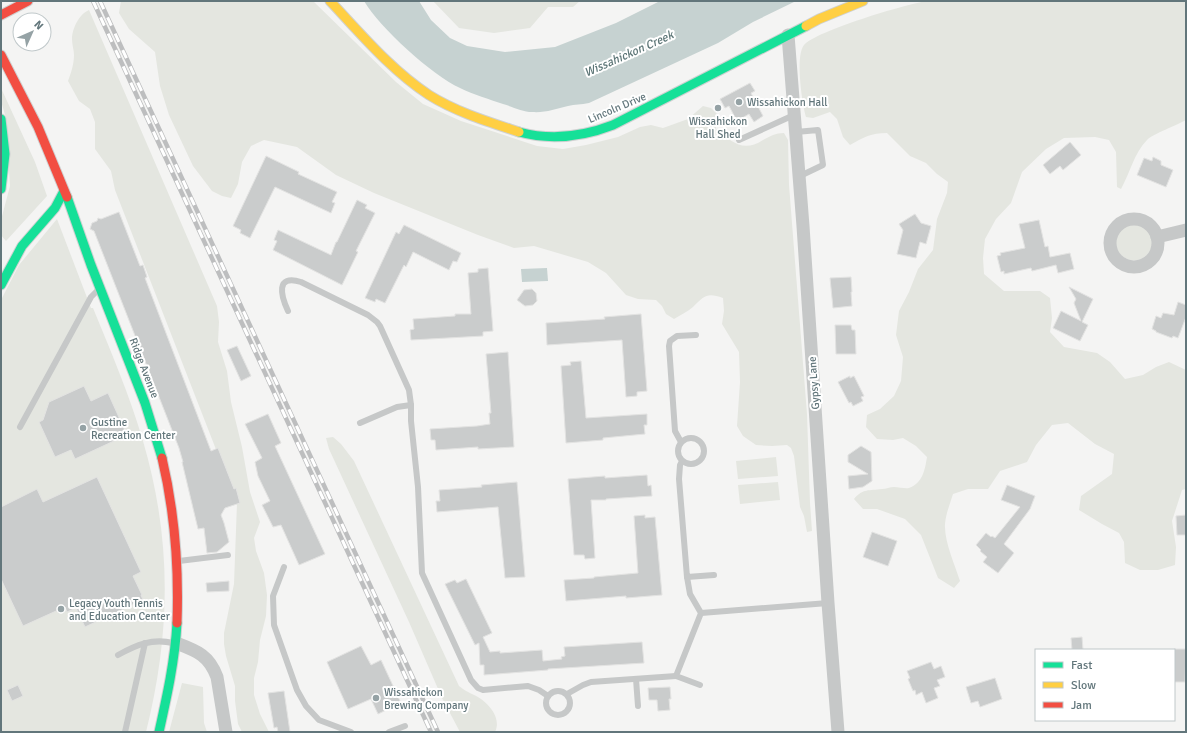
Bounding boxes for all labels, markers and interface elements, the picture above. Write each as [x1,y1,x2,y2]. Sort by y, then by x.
north arrow [12,12,52,52]
text: N [31,18,46,33]
water label: Wissahickon Creek [582,27,677,80]
street label: Lincoln Drive [586,90,648,126]
place label: Wissahickon Hall [747,96,827,109]
marker: Wissahickon Hall [734,97,744,107]
marker: Wissahickon Hall Shed [713,103,723,113]
place label: Wissahickon Hall Shed [689,115,747,141]
street label: Ridge Avenue [127,336,161,400]
street label: Gypsy Lane [806,356,822,410]
place label: Gustine Recreation Center [91,416,175,442]
marker: Gustine Recreation Center [78,423,88,433]
place label: Legacy Youth Tennis and Education Center [69,597,170,623]
marker: Legacy Youth Tennis and Education Center [56,604,66,614]
legend [1035,649,1175,721]
text: Fast [1071,658,1092,673]
text: Slow [1071,678,1096,693]
place label: Wissahickon Brewing Company [384,686,469,712]
marker: Wissahickon Brewing Company [371,693,381,703]
text: Jam [1071,698,1092,713]

